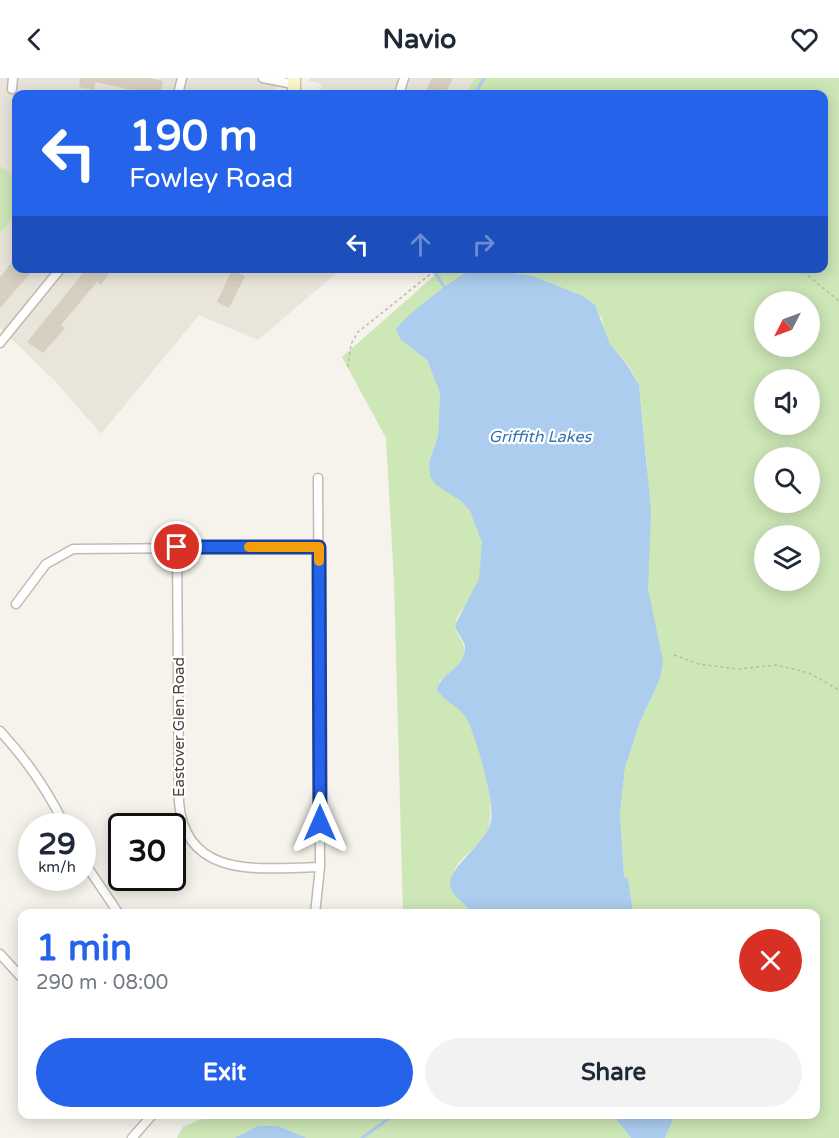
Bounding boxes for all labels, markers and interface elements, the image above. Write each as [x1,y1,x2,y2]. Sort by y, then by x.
icon: back [18,23,51,56]
text: Navio [382,23,457,56]
icon: heart [788,23,821,56]
text: 190 m [129,111,258,162]
icon: left [30,114,108,192]
text: Fowley Road [129,162,293,195]
icon: left [341,228,374,261]
icon: ahead [404,228,437,261]
icon: right [467,228,500,261]
north arrow [754,291,820,357]
map controls [754,291,820,591]
button: sound [754,369,820,435]
water label: Griffith Lakes [489,427,592,447]
button: search [754,447,820,513]
pin [151,521,202,572]
button: layers [754,525,820,591]
icon: arrive [160,530,193,563]
street label: Eastover Glen Road [170,657,188,797]
position arrow [288,791,352,855]
speed limit sign: 30 [108,813,186,891]
text: 29 [38,826,76,863]
text: km/h [38,858,76,876]
text: 1 min [36,927,132,970]
button: close [739,929,802,992]
text: 290 m · 08:00 [36,971,168,995]
button: Exit [36,1038,413,1107]
button: Share [425,1038,802,1107]

